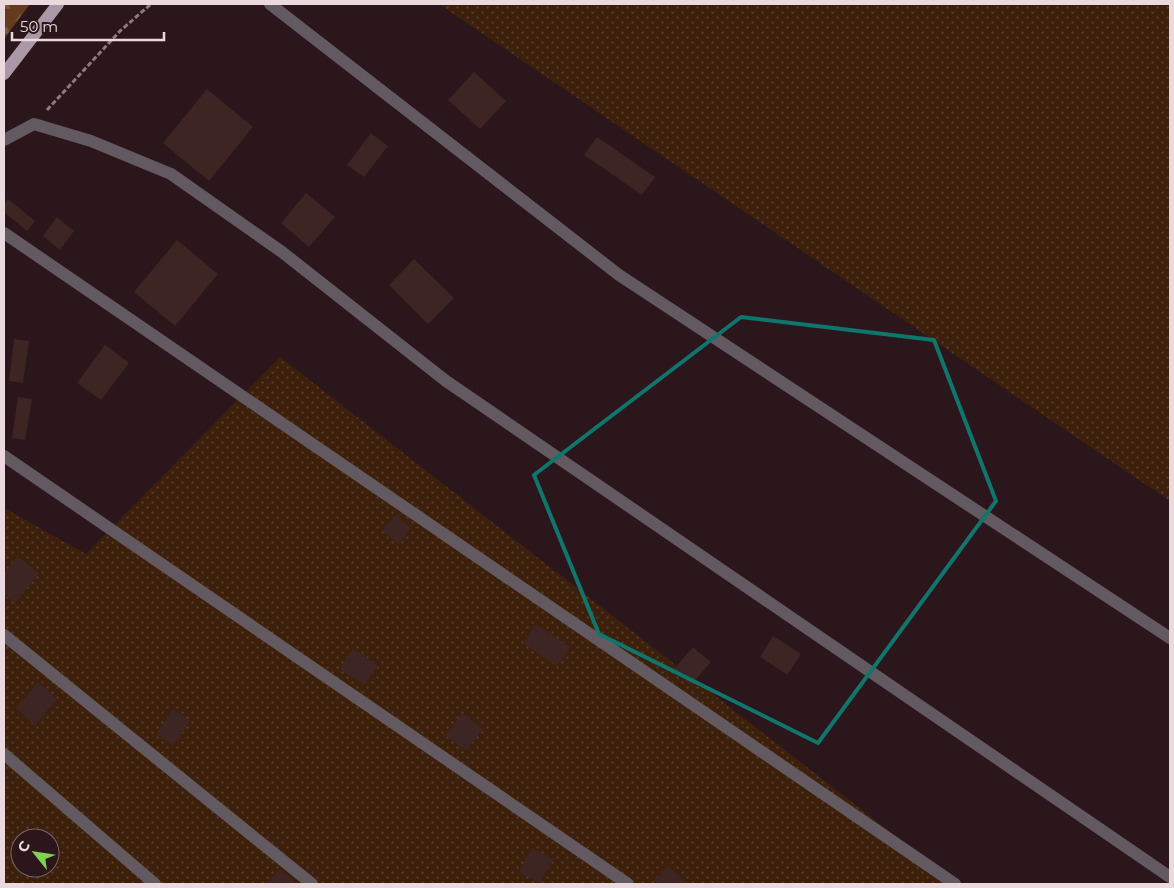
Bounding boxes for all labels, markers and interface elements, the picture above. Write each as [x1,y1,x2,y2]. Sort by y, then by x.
scale bar [12,10,165,42]
text: 50 m [20,17,58,36]
north arrow [10,828,60,878]
text: С [13,838,34,855]

